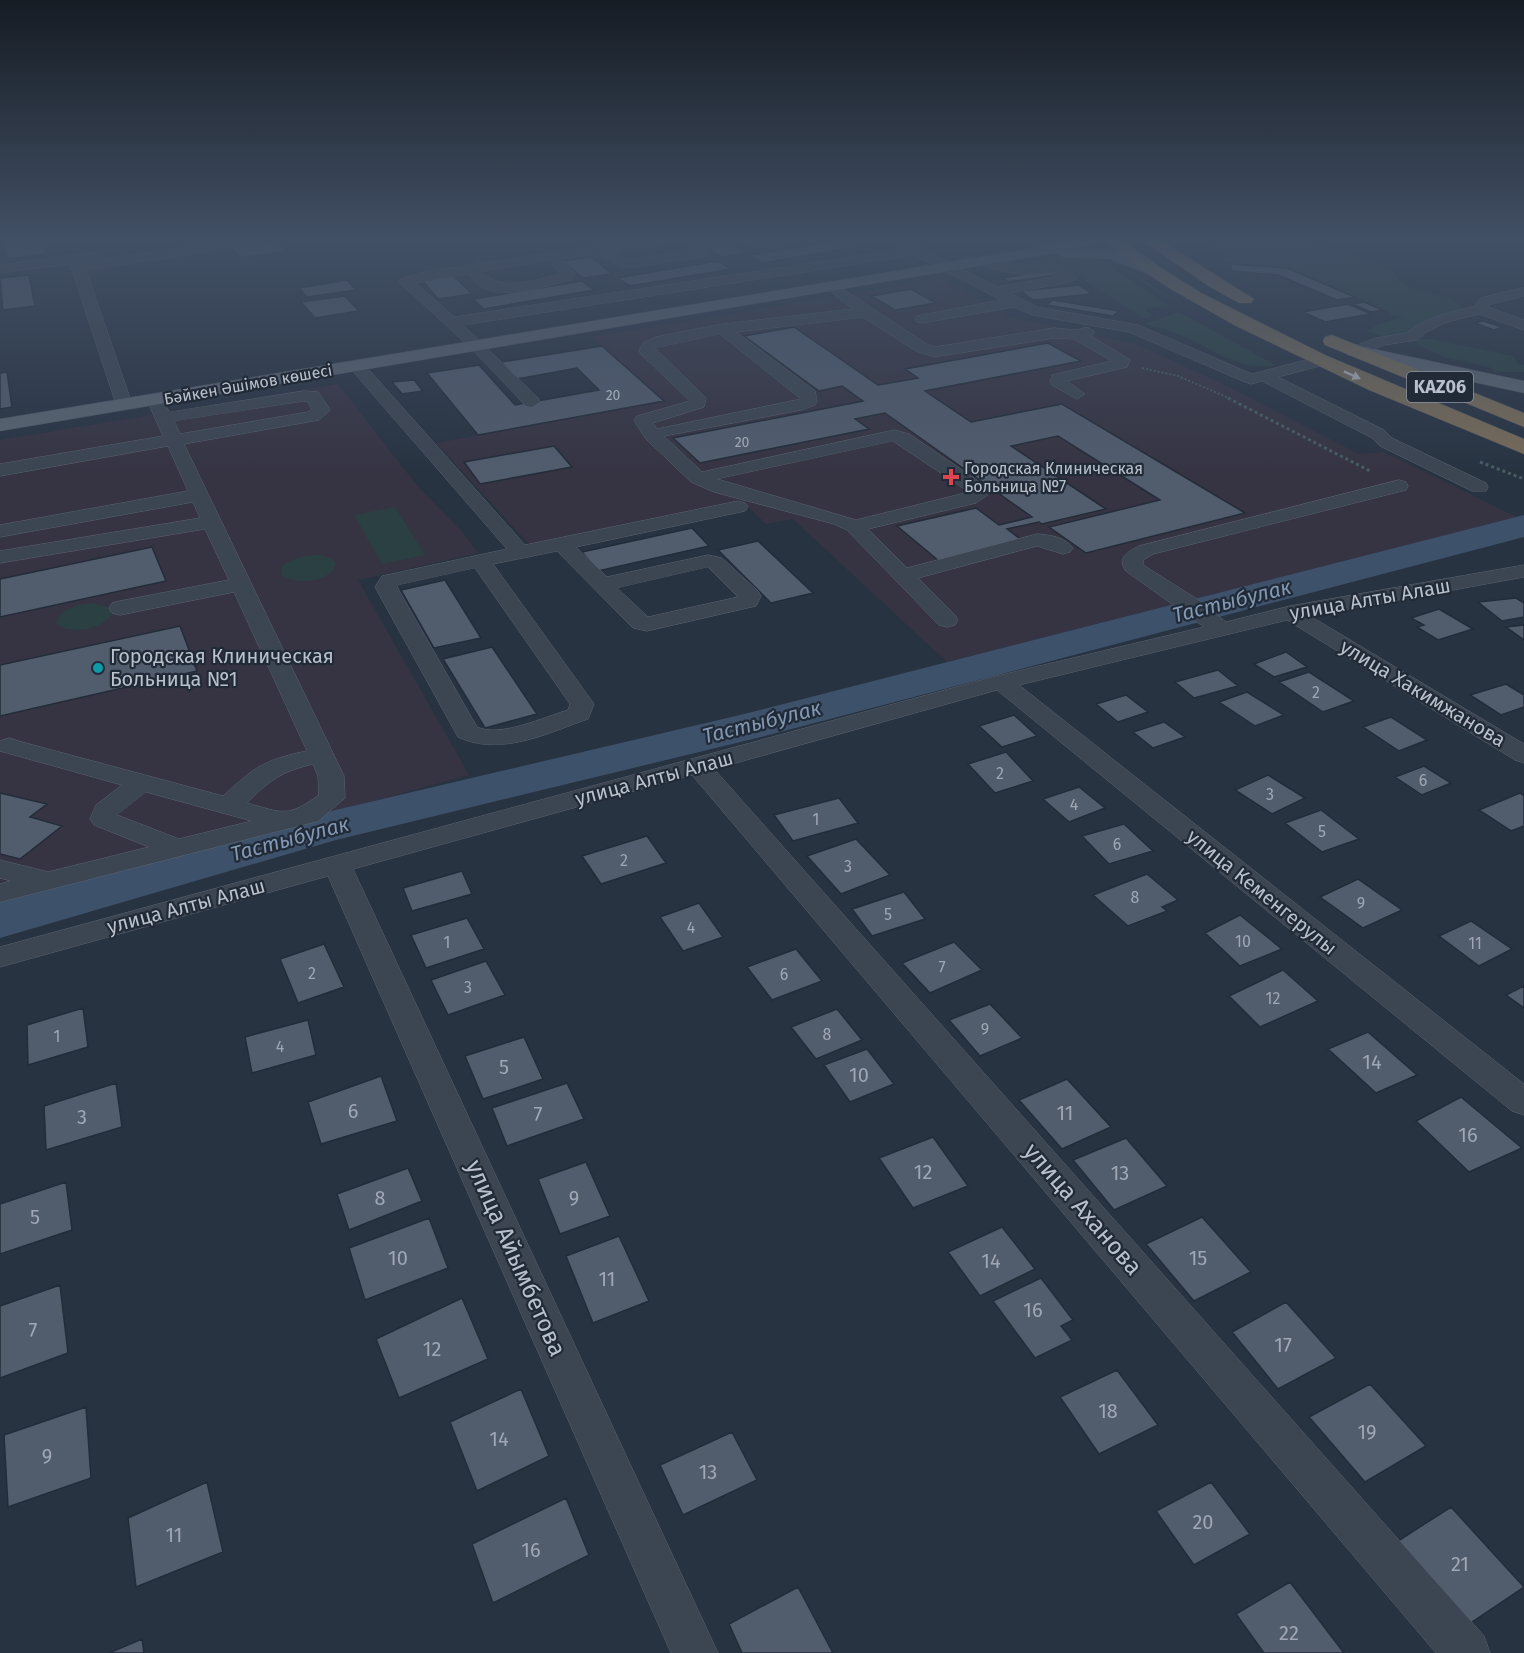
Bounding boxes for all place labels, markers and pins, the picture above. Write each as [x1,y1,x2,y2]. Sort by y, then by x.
place label: Городская Клиническая Больница №7 [964,459,1143,496]
marker: Городская Клиническая Больница №7 [942,468,960,486]
place label: Городская Клиническая Больница №1 [110,644,334,691]
marker: Городская Клиническая Больница №1 [91,661,105,675]

